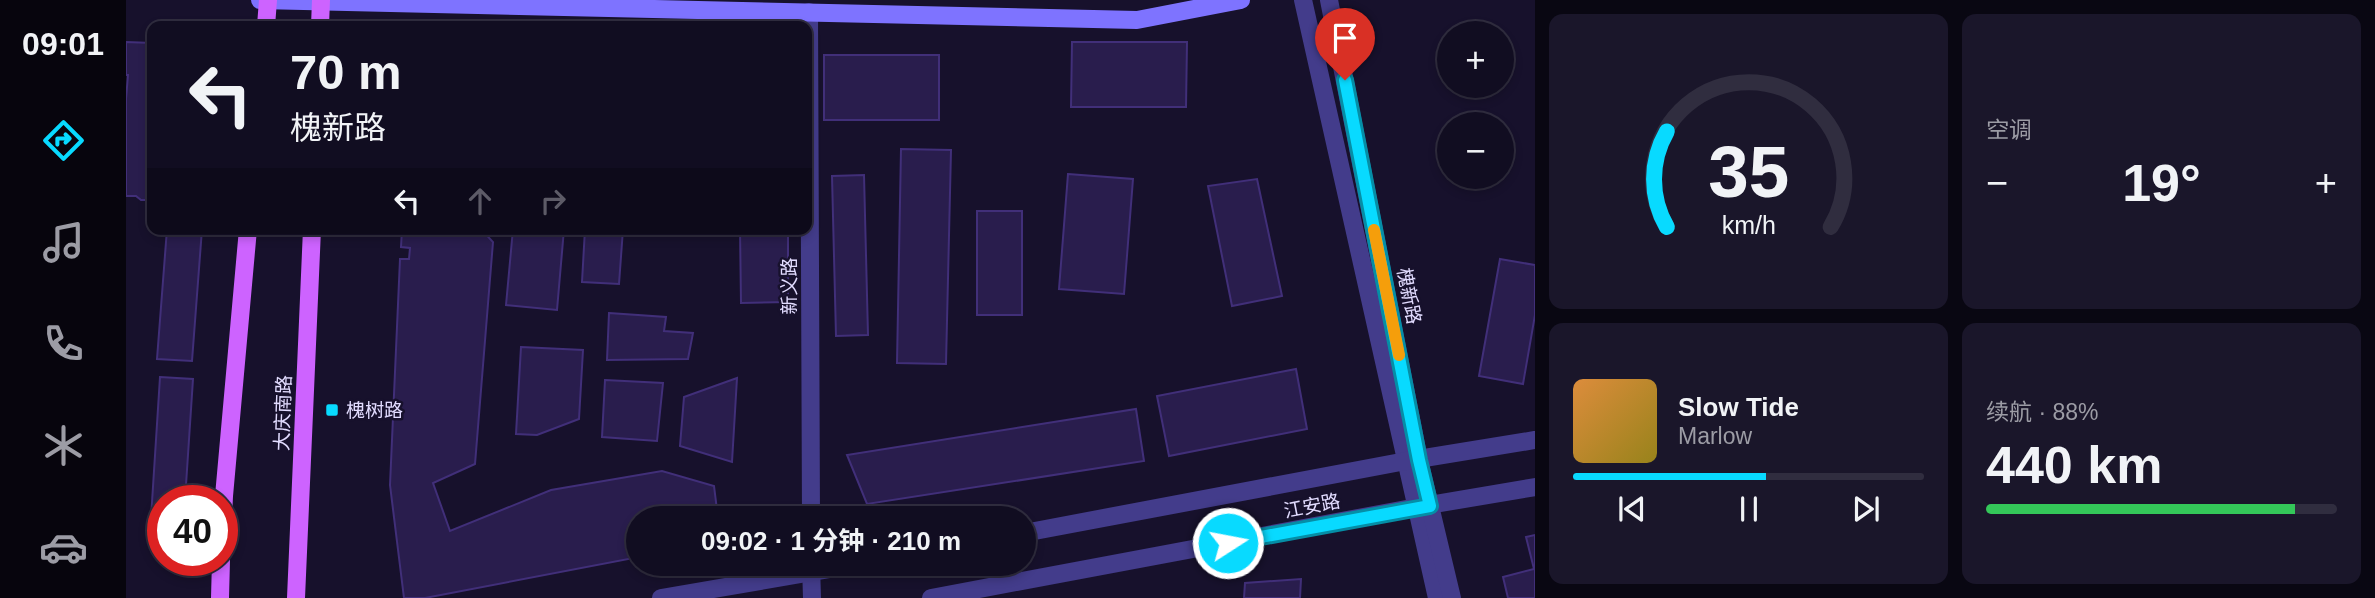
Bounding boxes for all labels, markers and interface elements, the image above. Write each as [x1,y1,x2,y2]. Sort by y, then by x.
pin [1315,8,1375,80]
icon: arrive [1326,19,1364,57]
map controls [1437,21,1514,189]
button: + [1437,21,1514,98]
text: 09:01 [22,26,104,62]
text: 70 m [290,45,402,99]
icon: left [175,49,266,140]
text: 槐新路 [290,110,386,146]
button: − [1437,112,1514,189]
icon: directions [39,116,88,165]
text: 空调 [1986,117,2032,143]
text: 35 [1708,132,1789,213]
text: 19° [2122,154,2201,212]
text: − [1986,162,2008,204]
text: + [2315,162,2337,204]
icon: left [388,182,426,220]
icon: ahead [461,182,499,220]
icon: right [534,182,572,220]
text: km/h [1721,211,1776,239]
icon: music [39,218,88,267]
street label: 新义路 [779,257,800,315]
street label: 槐新路 [1393,266,1425,326]
icon: phone [39,319,88,368]
street label: 大庆南路 [271,375,295,451]
text: Slow Tide [1678,392,1799,422]
text: 续航 · 88% [1986,399,2098,425]
place label: 槐树路 [346,400,403,421]
marker: 槐树路 [324,402,340,418]
icon: climate [39,421,88,470]
text: Marlow [1678,423,1752,449]
text: 440 km [1986,436,2162,494]
speed limit sign: 40 [147,485,238,576]
street label: 江安路 [1282,490,1342,522]
icon: previous [1613,490,1651,528]
icon: pause [1730,490,1768,528]
icon: next [1847,490,1885,528]
position arrow [1191,506,1265,580]
icon: car [39,523,88,572]
text: 09:02 · 1 分钟 · 210 m [701,526,961,556]

